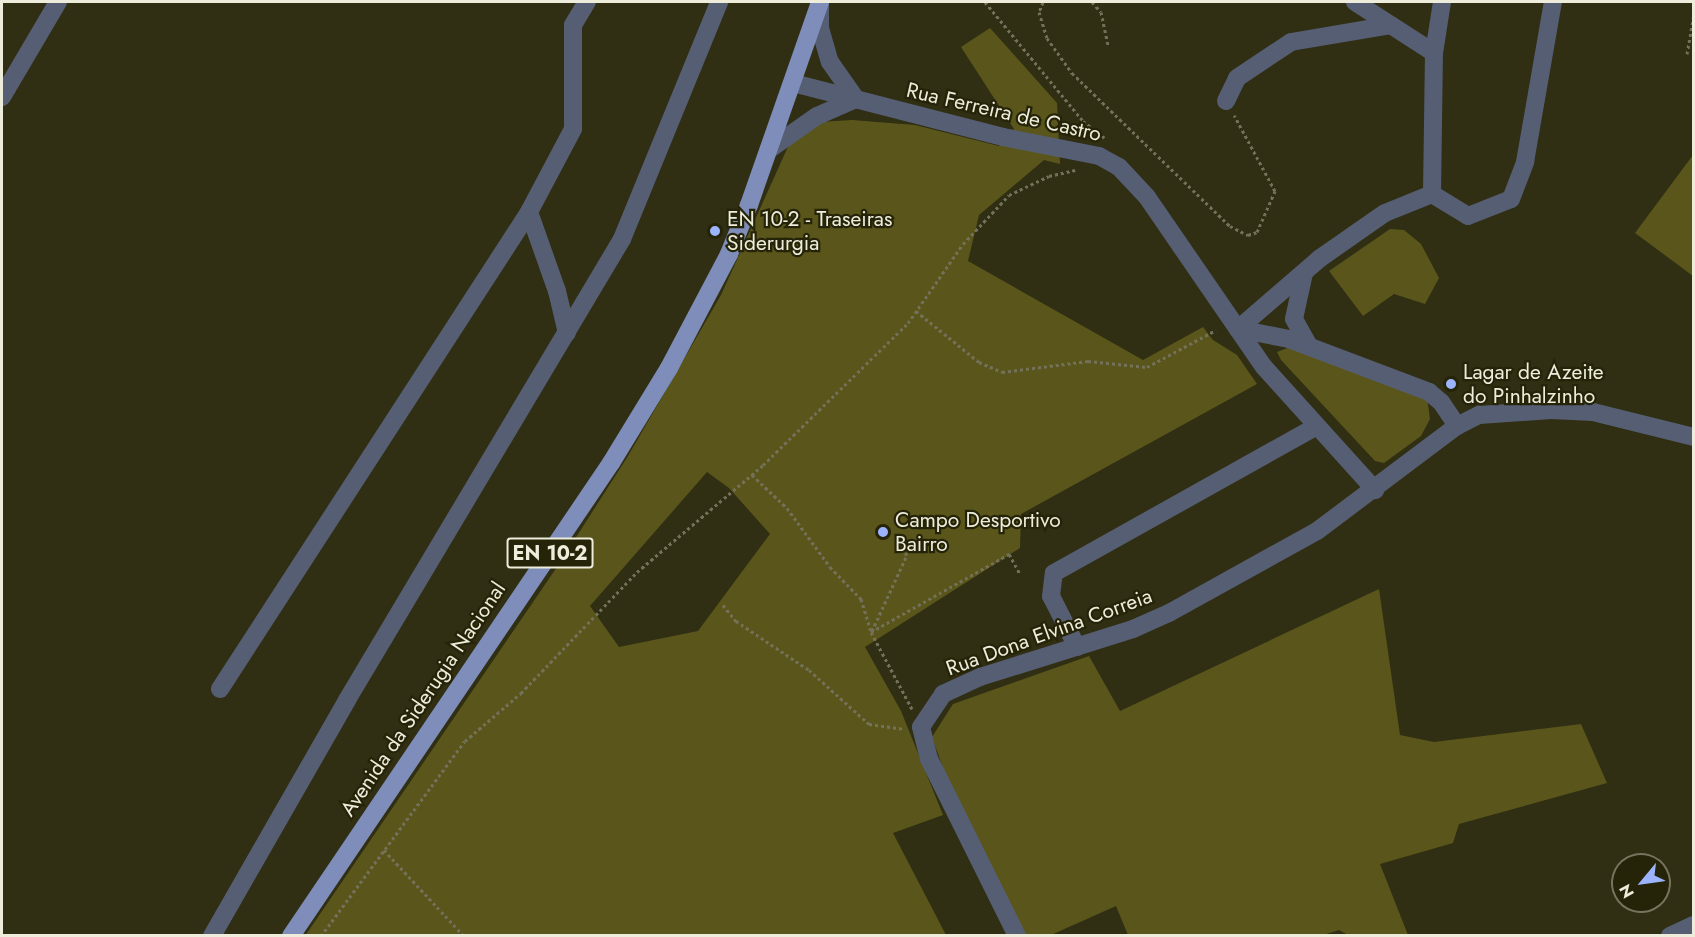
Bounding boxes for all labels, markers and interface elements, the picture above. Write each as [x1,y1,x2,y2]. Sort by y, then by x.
street label: Rua Ferreira de Castro [904,77,1104,147]
place label: EN 10-2 - Traseiras Siderurgia [727,206,892,256]
marker: EN 10-2 - Traseiras Siderurgia [708,224,722,238]
place label: Lagar de Azeite do Pinhalzinho [1463,359,1604,409]
marker: Lagar de Azeite do Pinhalzinho [1444,377,1458,391]
place label: Campo Desportivo Bairro [895,507,1061,557]
marker: Campo Desportivo Bairro [876,525,890,539]
road number: EN 10-2 [506,536,594,570]
street label: Avenida da Siderugia Nacional [335,577,511,821]
street label: Rua Dona Elvina Correia [943,583,1155,681]
north arrow [1611,853,1671,913]
text: N [1613,880,1640,902]

